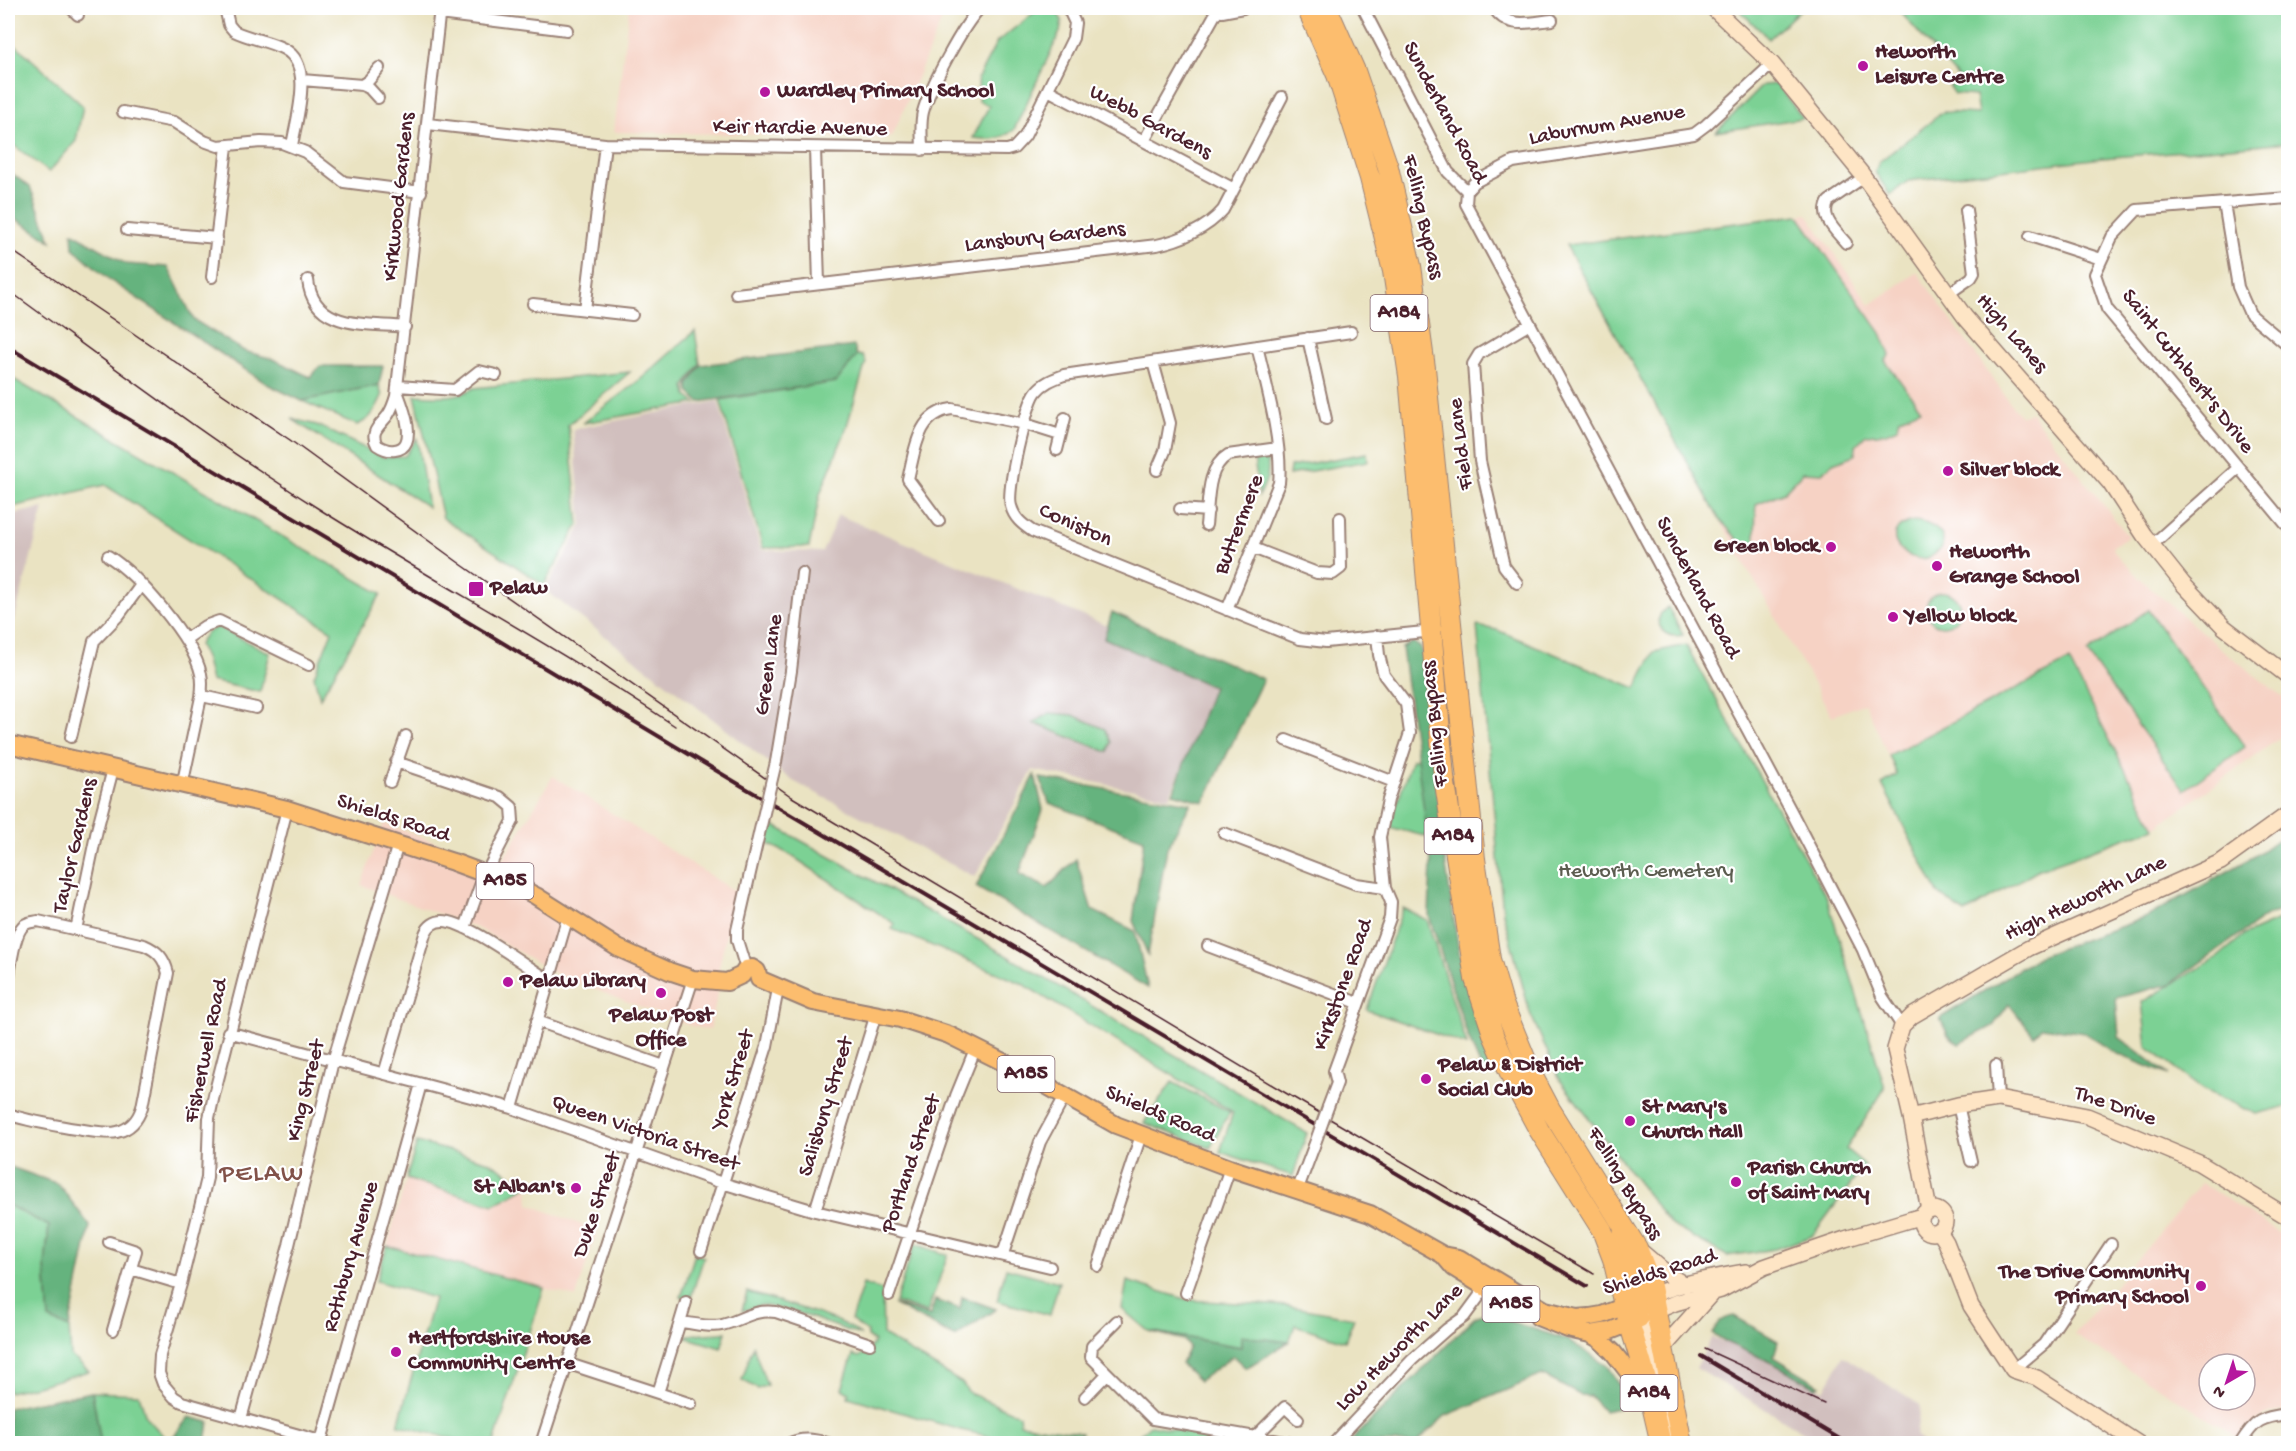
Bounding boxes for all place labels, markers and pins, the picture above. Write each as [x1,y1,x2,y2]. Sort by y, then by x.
place label: Heworth Leisure Centre [1875,40,2004,91]
marker: Heworth Leisure Centre [1856,59,1870,73]
place label: Wardley Primary School [776,79,995,105]
marker: Wardley Primary School [758,85,772,99]
place label: Silver block [1960,458,2061,484]
marker: Silver block [1941,464,1955,478]
place label: Green block [1714,534,1821,560]
marker: Green block [1824,540,1838,554]
place label: Heworth Grange School [1949,540,2080,591]
marker: Heworth Grange School [1930,559,1944,573]
place label: Pelaw [489,576,549,602]
marker: Pelaw [467,580,485,598]
place label: Yellow block [1902,604,2017,630]
marker: Yellow block [1886,610,1900,624]
place label: Pelaw Library [519,969,646,995]
marker: Pelaw Library [501,975,515,989]
marker: Pelaw Post Office [654,986,668,1000]
place label: Pelaw Post Office [608,1003,715,1054]
place label: Pelaw & District Social Club [1437,1053,1583,1104]
marker: Pelaw & District Social Club [1419,1072,1433,1086]
place label: St Mary's Church Hall [1641,1095,1743,1146]
marker: St Mary's Church Hall [1623,1114,1637,1128]
place label: Parish Church of Saint Mary [1747,1156,1871,1207]
place label: St Alban's [474,1175,566,1201]
marker: Parish Church of Saint Mary [1729,1175,1743,1189]
marker: St Alban's [569,1181,583,1195]
place label: The Drive Community Primary School [1997,1260,2189,1311]
marker: The Drive Community Primary School [2194,1279,2208,1293]
place label: Hertfordshire House Community Centre [407,1326,591,1377]
marker: Hertfordshire House Community Centre [389,1345,403,1359]

